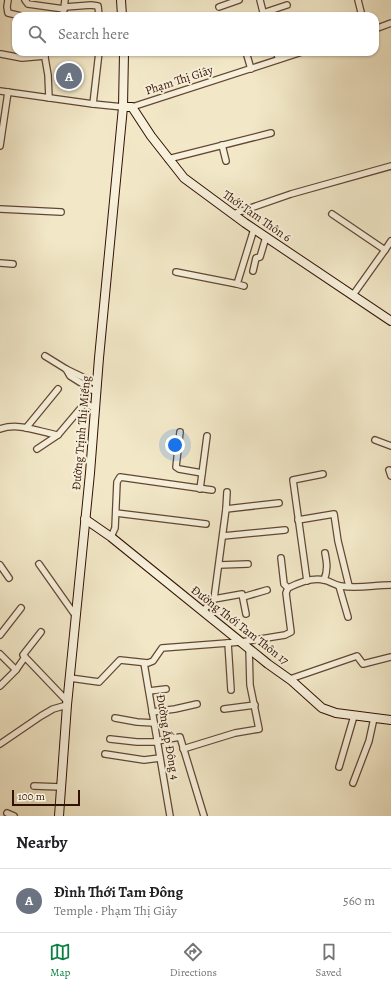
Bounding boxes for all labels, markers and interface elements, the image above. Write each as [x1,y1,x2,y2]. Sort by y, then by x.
search box [12,12,379,56]
icon: search [26,23,48,45]
text: Search here [58,24,129,44]
pin: A [56,61,82,91]
street label: Phạm Thị Giây [143,61,216,98]
street label: Thới Tam Thôn 6 [220,186,295,246]
street label: Đường Trịnh Thị Miếng [68,375,94,491]
your location [165,435,185,455]
street label: Đường Thới Tam Thôn 17 [188,582,293,669]
street label: Đường Ấp Đông 4 [153,693,184,782]
scale bar [12,788,80,807]
text: 100 m [18,789,45,804]
text: Nearby [16,831,67,854]
text: Đình Thới Tam Đông [54,882,183,902]
text: A [25,892,33,909]
text: 560 m [343,892,375,909]
text: Temple · Phạm Thị Giây [54,902,177,919]
tab: Map [49,941,71,980]
tab: Directions [170,941,217,980]
tab: Saved [316,941,342,980]

